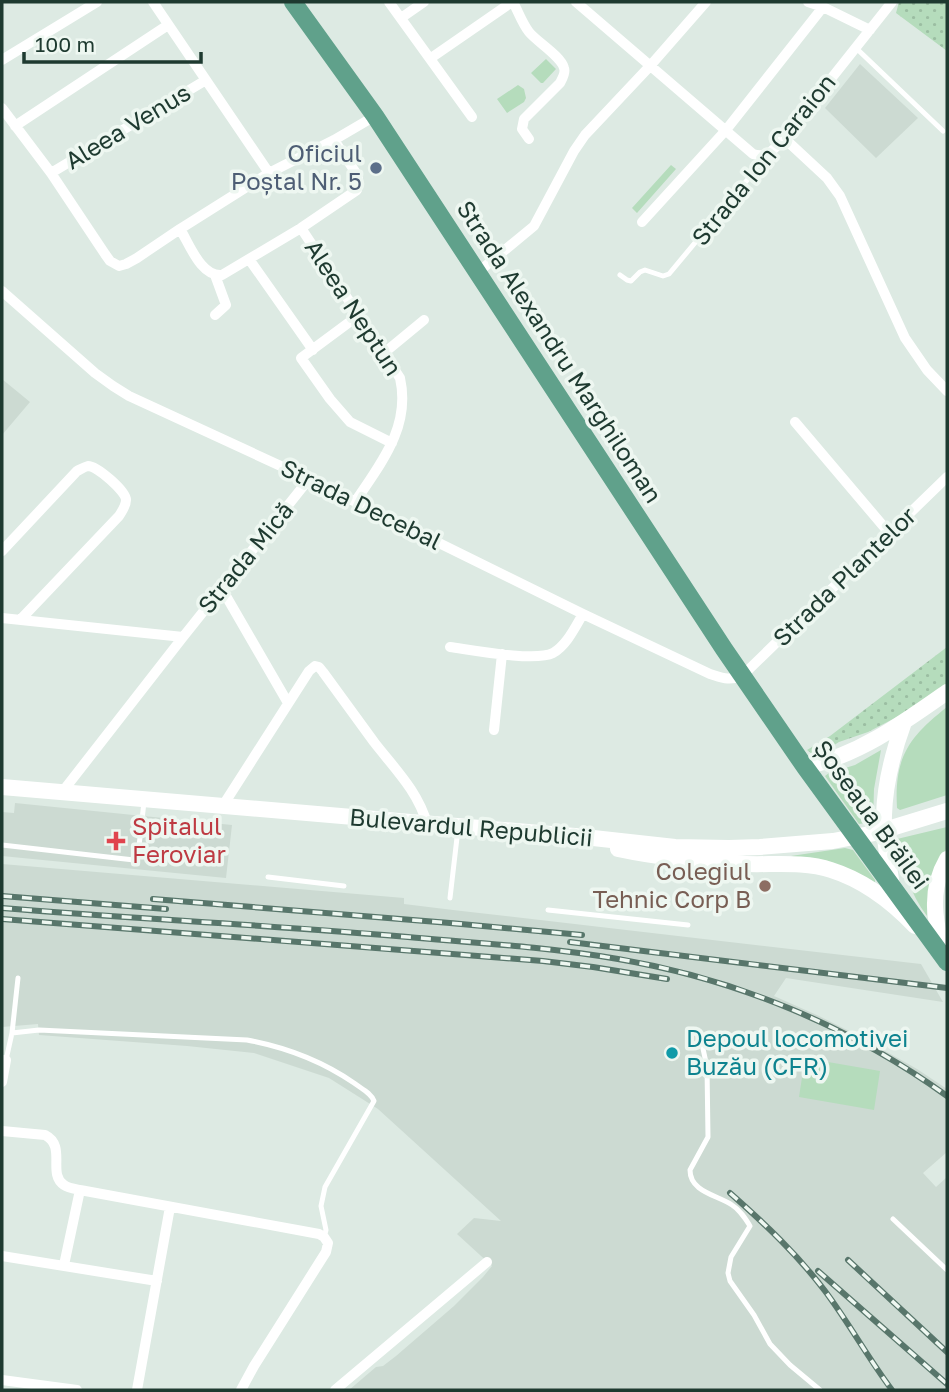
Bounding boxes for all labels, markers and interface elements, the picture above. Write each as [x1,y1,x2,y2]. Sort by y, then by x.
scale bar [24,21,201,65]
text: 100 m [35,31,95,57]
street label: Strada Ion Caraion [685,67,841,251]
street label: Aleea Venus [59,77,195,174]
place label: Oficiul Poștal Nr. 5 [231,138,362,196]
marker: Oficiul Poștal Nr. 5 [368,160,384,176]
street label: Strada Alexandru Marghiloman [452,195,669,508]
street label: Aleea Neptun [300,234,409,381]
street label: Strada Decebal [277,452,447,555]
street label: Strada Mică [191,495,299,619]
street label: Strada Plantelor [766,500,922,652]
street label: Șoseaua Brăilei [808,734,936,895]
street label: Bulevardul Republicii [348,801,594,852]
place label: Spitalul Feroviar [132,811,226,868]
marker: Spitalul Feroviar [106,831,126,851]
place label: Colegiul Tehnic Corp B [592,856,751,913]
marker: Colegiul Tehnic Corp B [757,878,773,894]
place label: Depoul locomotivei Buzău (CFR) [686,1023,908,1080]
marker: Depoul locomotivei Buzău (CFR) [664,1045,680,1061]

